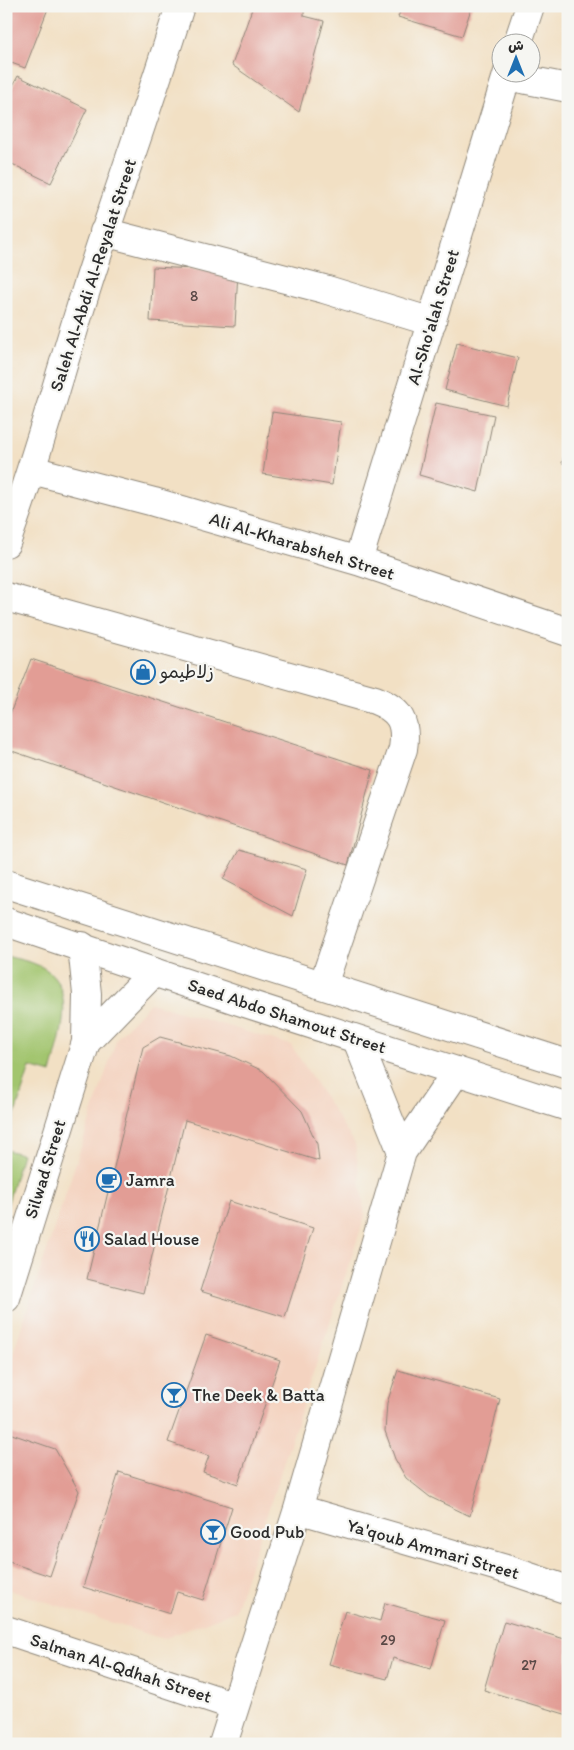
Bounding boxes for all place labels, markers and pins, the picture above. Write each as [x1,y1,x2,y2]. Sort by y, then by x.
shop icon: زلاطيمو [130,659,156,685]
place label: زلاطيمو [159,661,214,684]
cafe icon: Jamra [96,1167,122,1193]
place label: Jamra [126,1169,175,1191]
restaurant icon: Salad House [74,1226,100,1252]
place label: Salad House [104,1228,199,1250]
bar icon: The Deek & Batta [161,1382,187,1408]
place label: The Deek & Batta [192,1384,325,1406]
bar icon: Good Pub [200,1519,226,1545]
place label: Good Pub [230,1521,304,1543]

